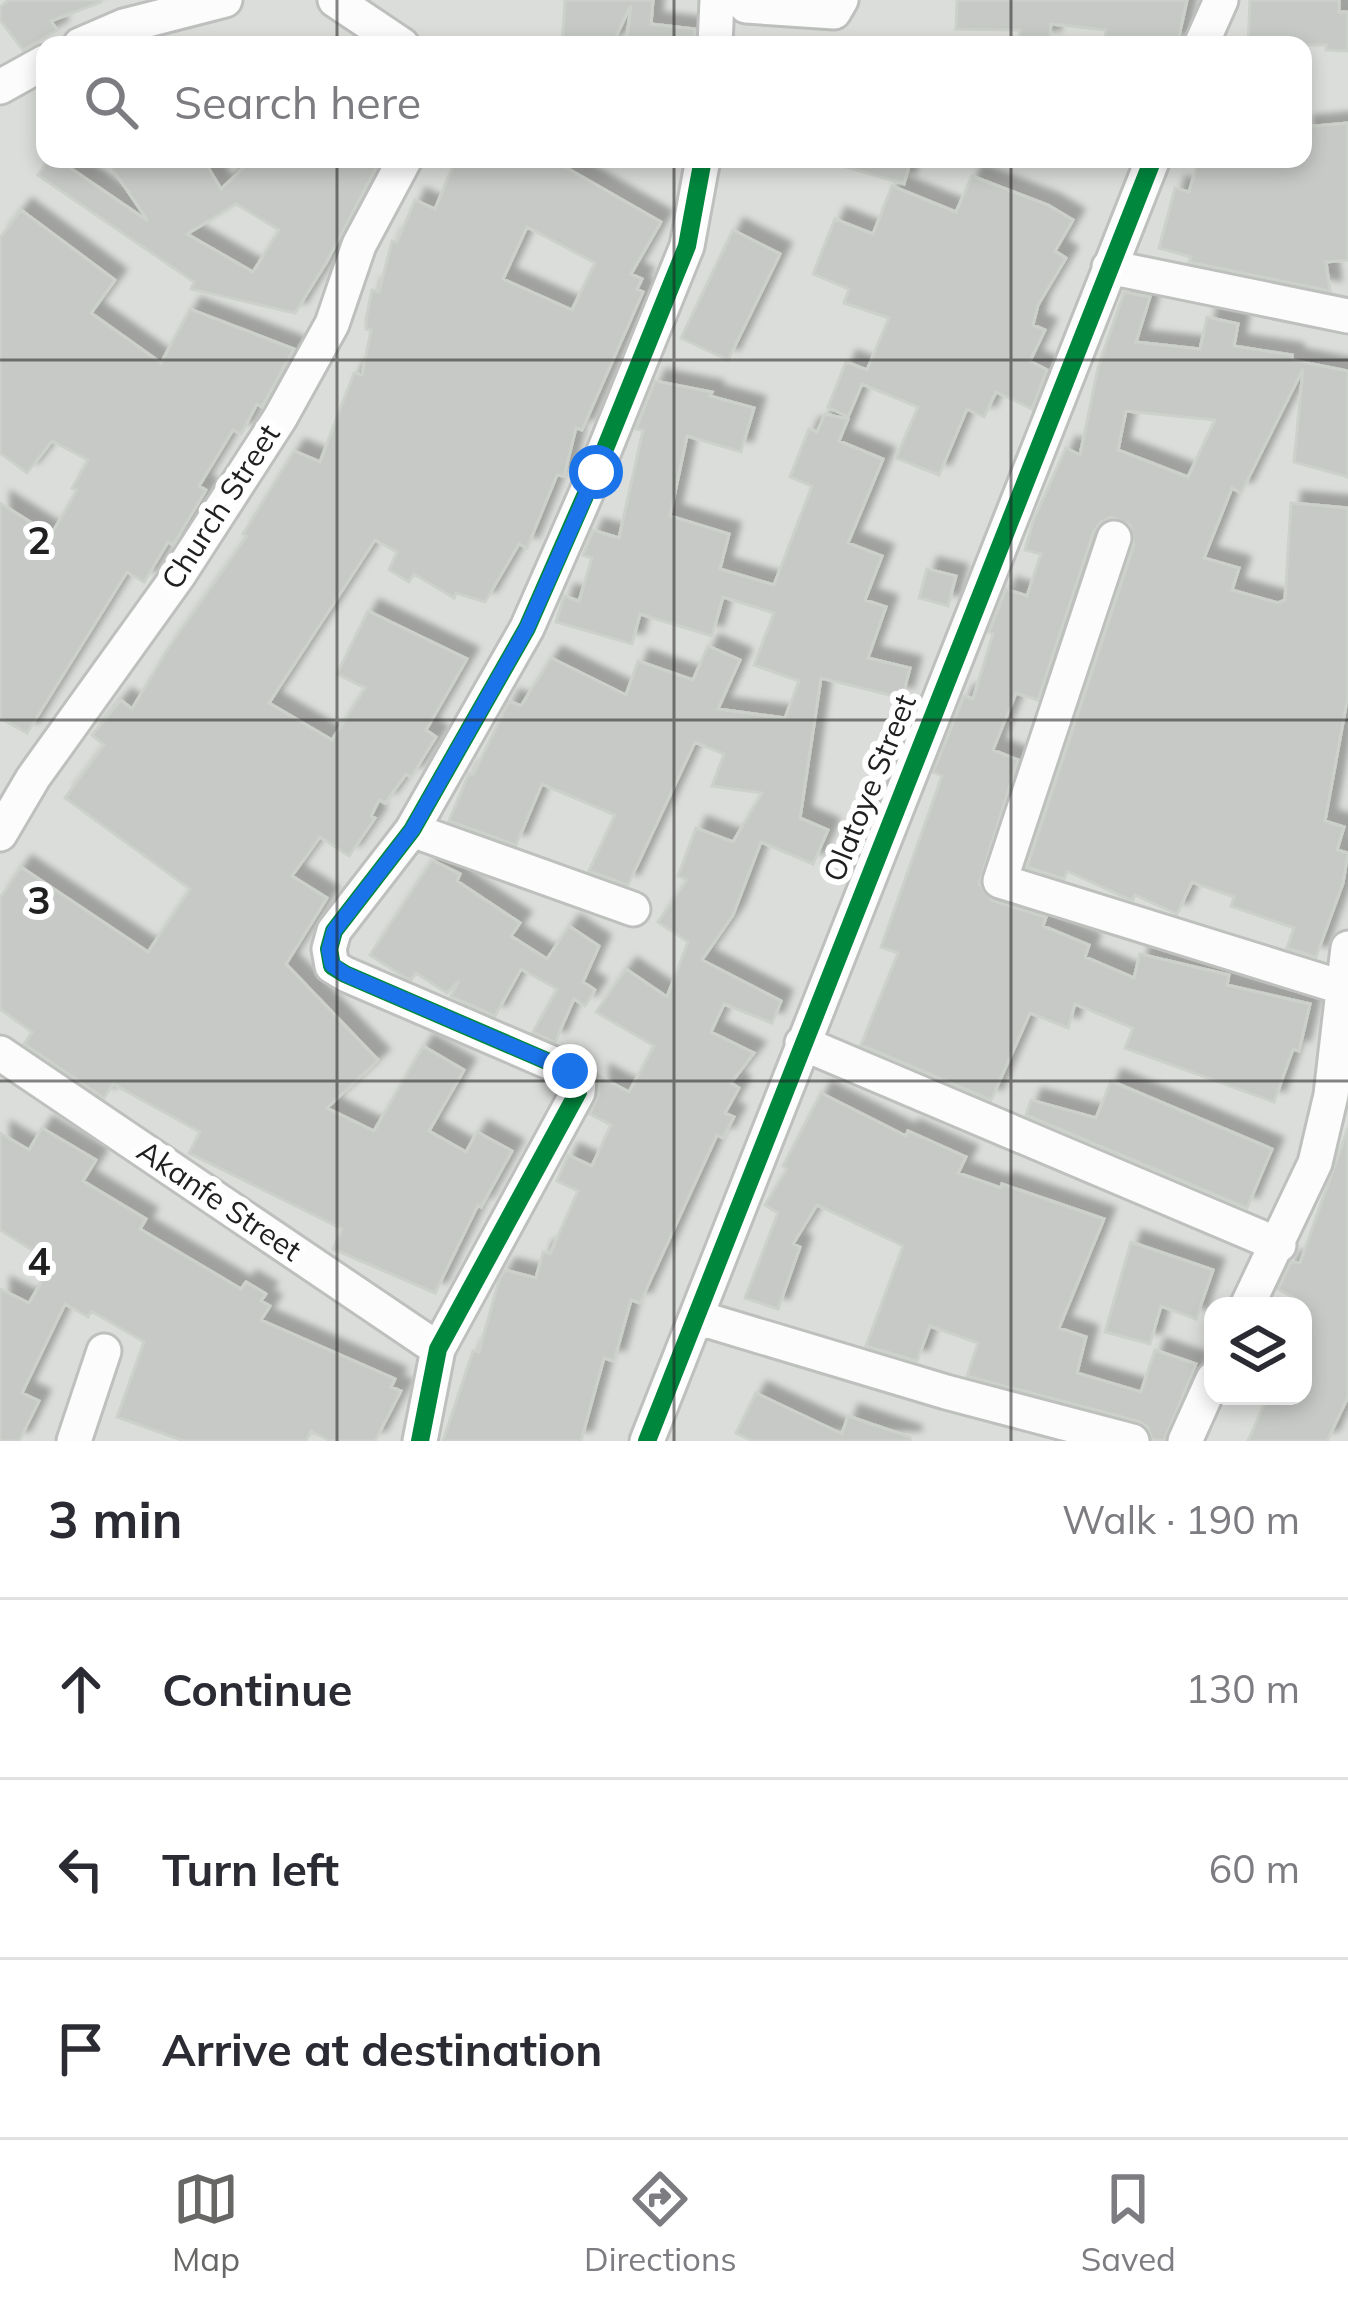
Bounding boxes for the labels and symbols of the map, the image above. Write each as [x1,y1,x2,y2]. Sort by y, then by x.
street label: Church Street [153,417,288,596]
route start [569,445,623,499]
text: 2 [27,515,51,564]
street label: Olatoye Street [814,689,924,887]
text: 3 [27,875,51,924]
route end [543,1044,597,1098]
street label: Akanfe Street [130,1131,309,1269]
text: 4 [27,1236,51,1285]

